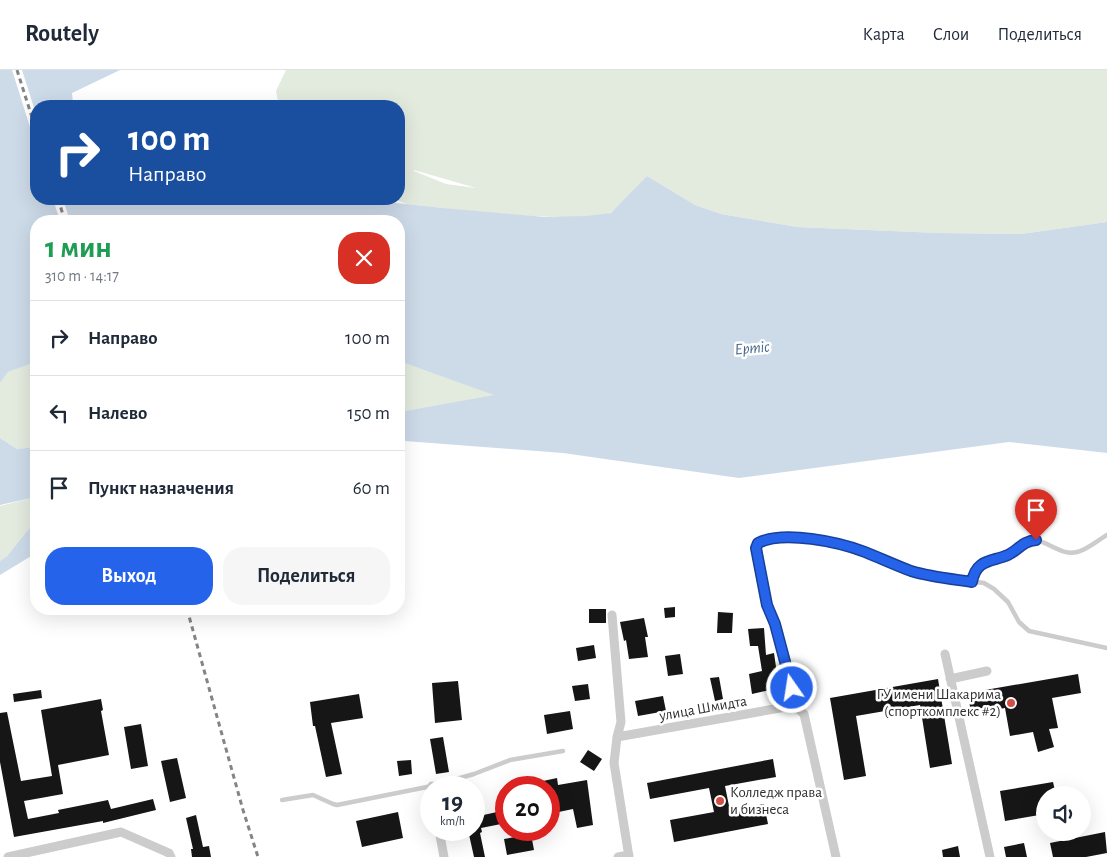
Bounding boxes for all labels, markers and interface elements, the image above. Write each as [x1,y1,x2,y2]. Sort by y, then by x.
text: Routely [25,22,99,46]
text: Карта [863,26,905,44]
text: Слои [933,26,969,44]
text: Поделиться [997,26,1082,44]
icon: right [45,120,110,185]
text: 100 m [128,122,211,157]
text: Направо [128,163,206,185]
button: close [338,232,390,284]
text: 1 мин [45,233,112,263]
text: 310 m · 14:17 [45,268,119,284]
icon: right [45,324,73,352]
text: Направо [88,329,158,348]
text: 100 m [345,329,390,348]
water label: Ертіс [734,338,771,358]
icon: left [45,399,73,427]
text: Налево [88,404,147,423]
text: 150 m [347,404,390,423]
icon: arrive [45,474,73,502]
text: Пункт назначения [88,479,234,498]
text: 60 m [353,479,390,498]
pin [1015,489,1057,540]
icon: arrive [1022,496,1050,524]
button: Выход [45,547,213,605]
button: Поделиться [223,547,390,605]
position arrow [765,661,817,713]
place label: ГУ имени Шакарима (спорткомплекс #2) [876,687,1001,719]
street label: улица Шмидта [657,693,748,724]
marker: ГУ имени Шакарима (спорткомплекс #2) [1005,697,1017,709]
speed limit sign: 20 [495,776,560,841]
place label: Колледж права и бизнеса [730,785,822,817]
map controls [1036,786,1091,841]
button: sound [1036,786,1091,841]
text: 19 [442,790,463,815]
marker: Колледж права и бизнеса [714,795,726,807]
text: km/h [440,815,465,827]

